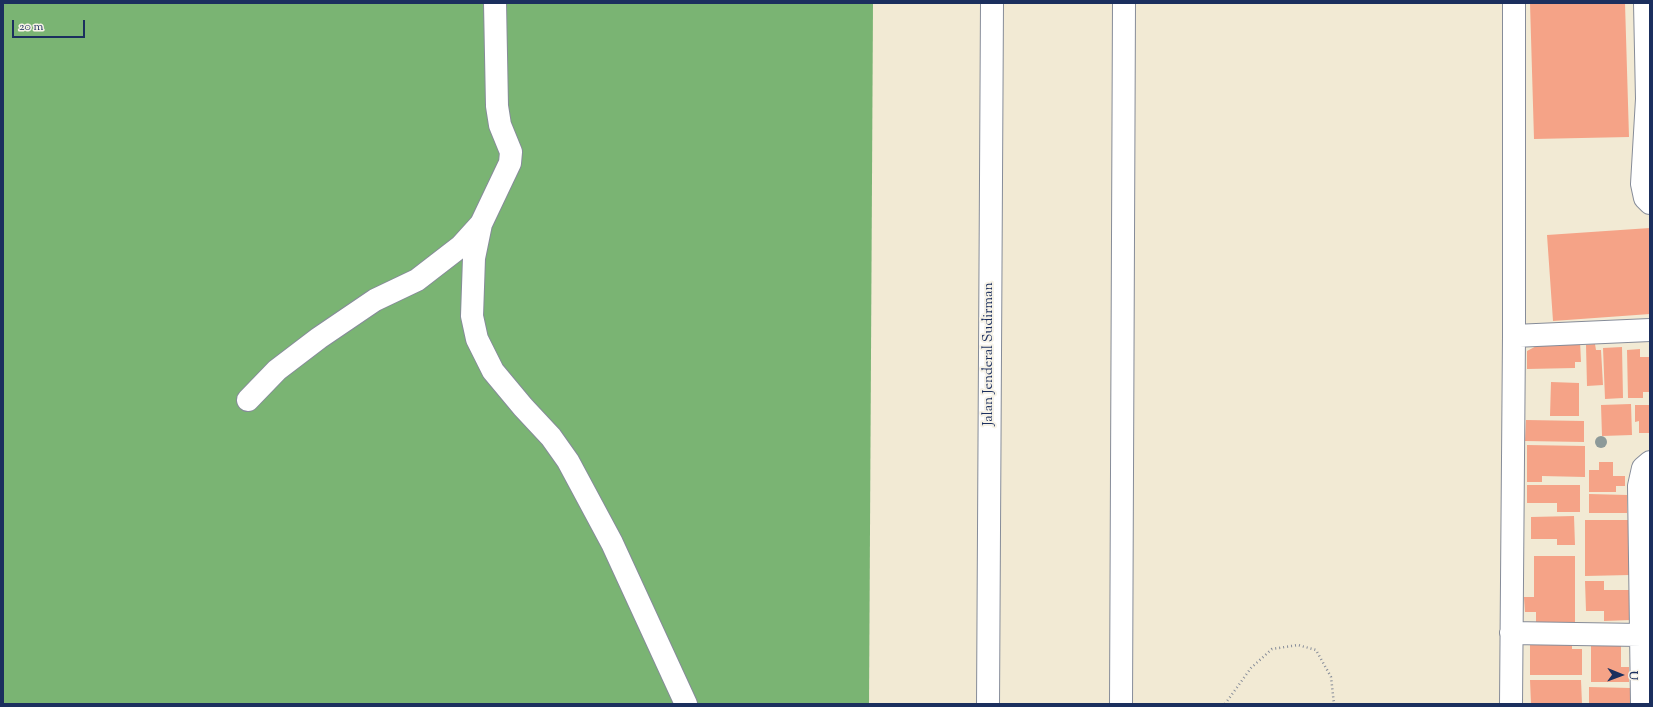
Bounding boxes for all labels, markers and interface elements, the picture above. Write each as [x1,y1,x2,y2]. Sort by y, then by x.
scale bar [14,12,87,38]
text: 20 m [19,18,43,36]
street label: Jalan Jenderal Sudirman [982,282,998,426]
north arrow [1601,655,1641,695]
text: U [1625,671,1641,680]

